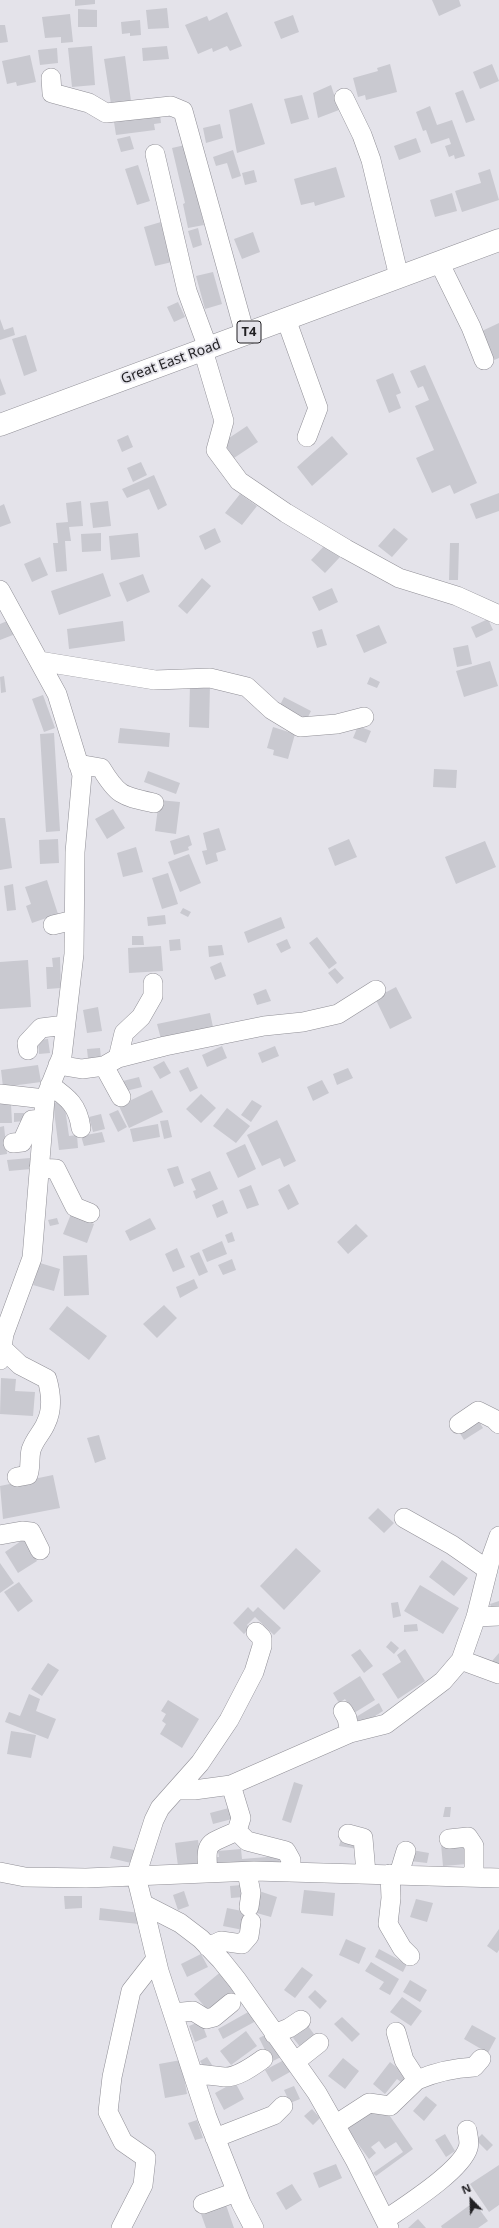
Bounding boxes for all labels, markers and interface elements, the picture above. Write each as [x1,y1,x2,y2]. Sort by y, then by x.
road number: T4 [237,321,261,343]
street label: Great East Road [119,336,223,388]
north arrow [451,2180,491,2220]
text: N [459,2180,473,2197]

